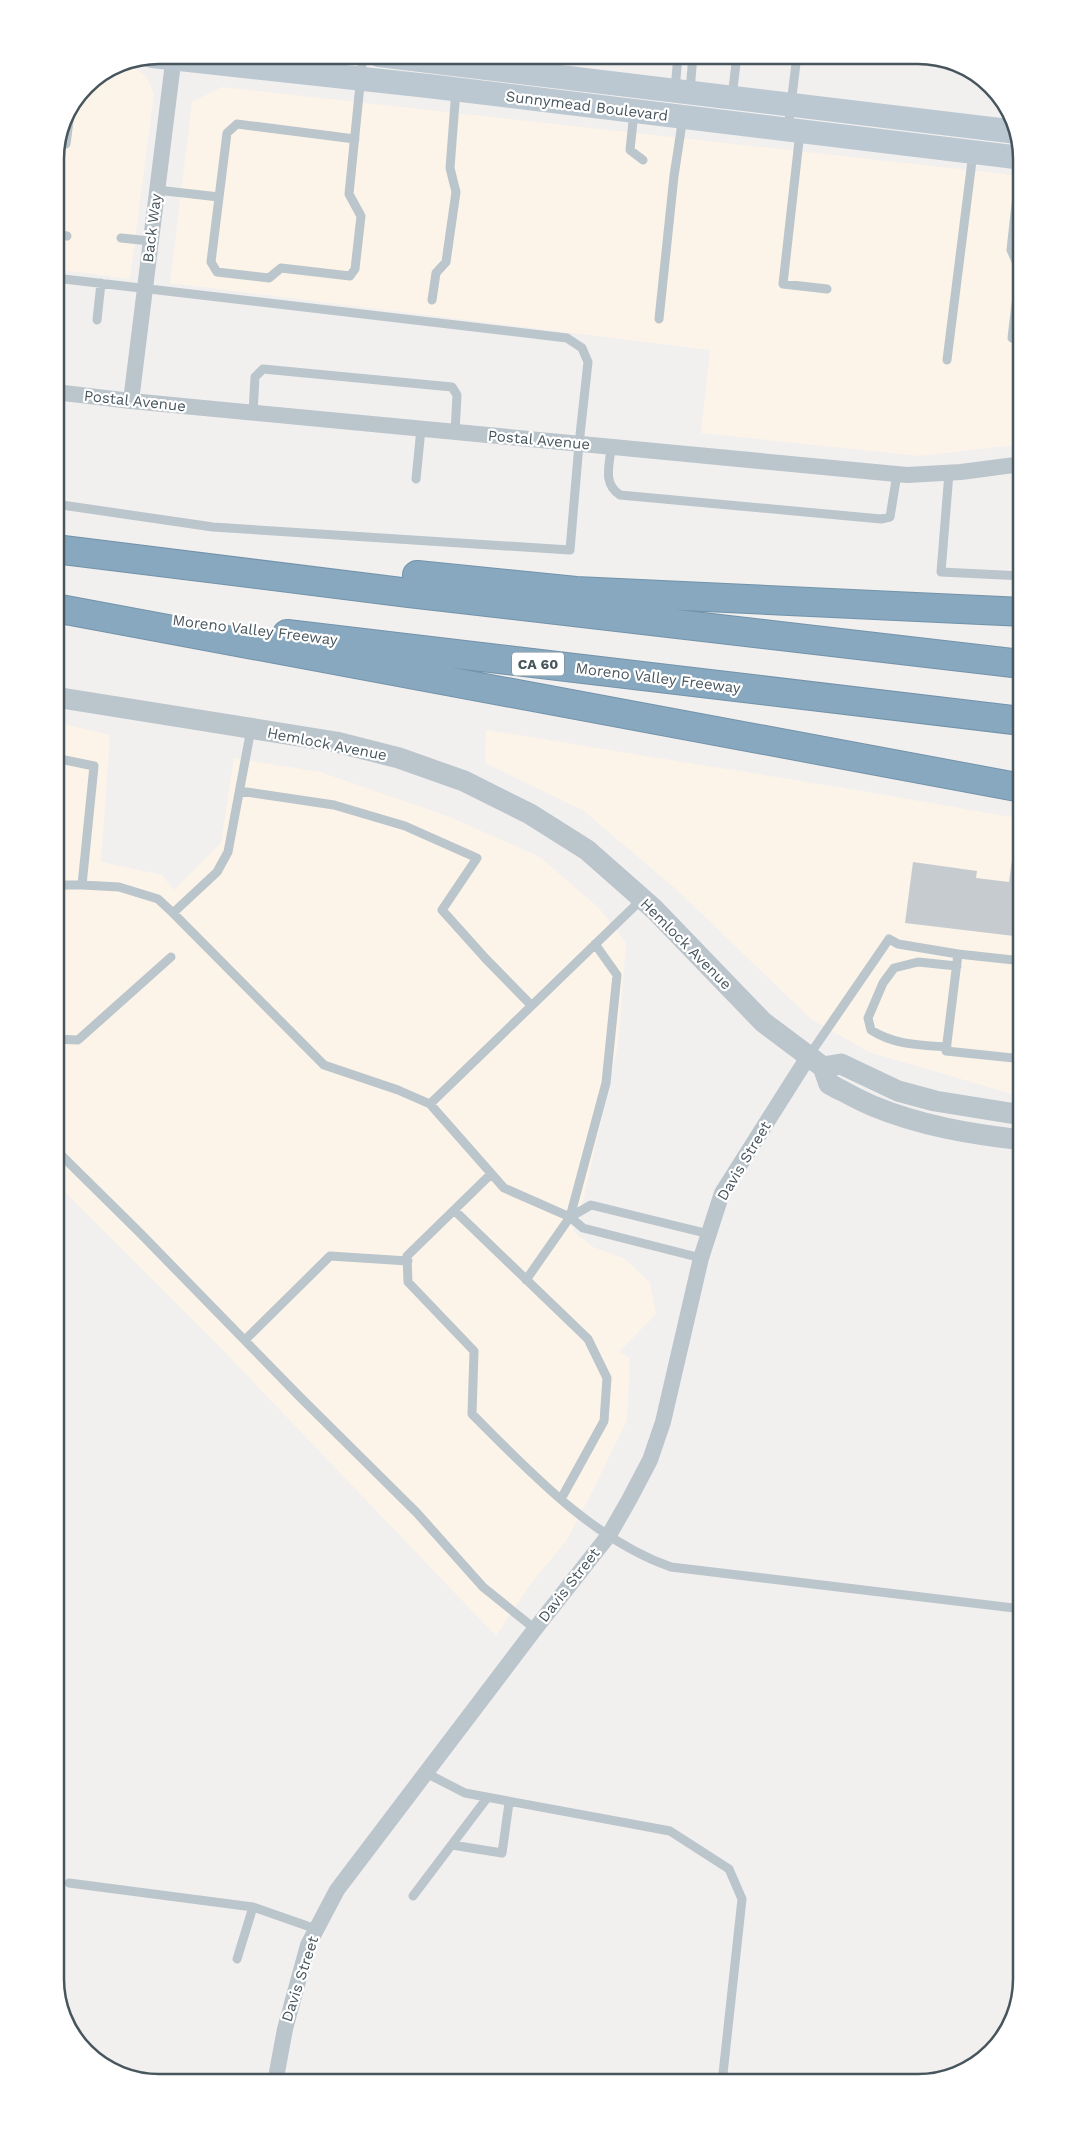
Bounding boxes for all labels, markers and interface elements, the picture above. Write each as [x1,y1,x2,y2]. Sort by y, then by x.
street label: Sunnymead Boulevard [505,87,669,125]
street label: Back Way [139,192,165,263]
street label: Postal Avenue [83,387,187,415]
street label: Postal Avenue [487,427,591,453]
street label: Moreno Valley Freeway [171,611,339,649]
road number: CA 60 [512,652,564,676]
street label: Moreno Valley Freeway [574,659,742,697]
street label: Hemlock Avenue [266,724,388,764]
street label: Hemlock Avenue [637,895,735,993]
street label: Davis Street [713,1118,775,1204]
street label: Davis Street [535,1544,604,1626]
street label: Davis Street [278,1933,323,2024]

